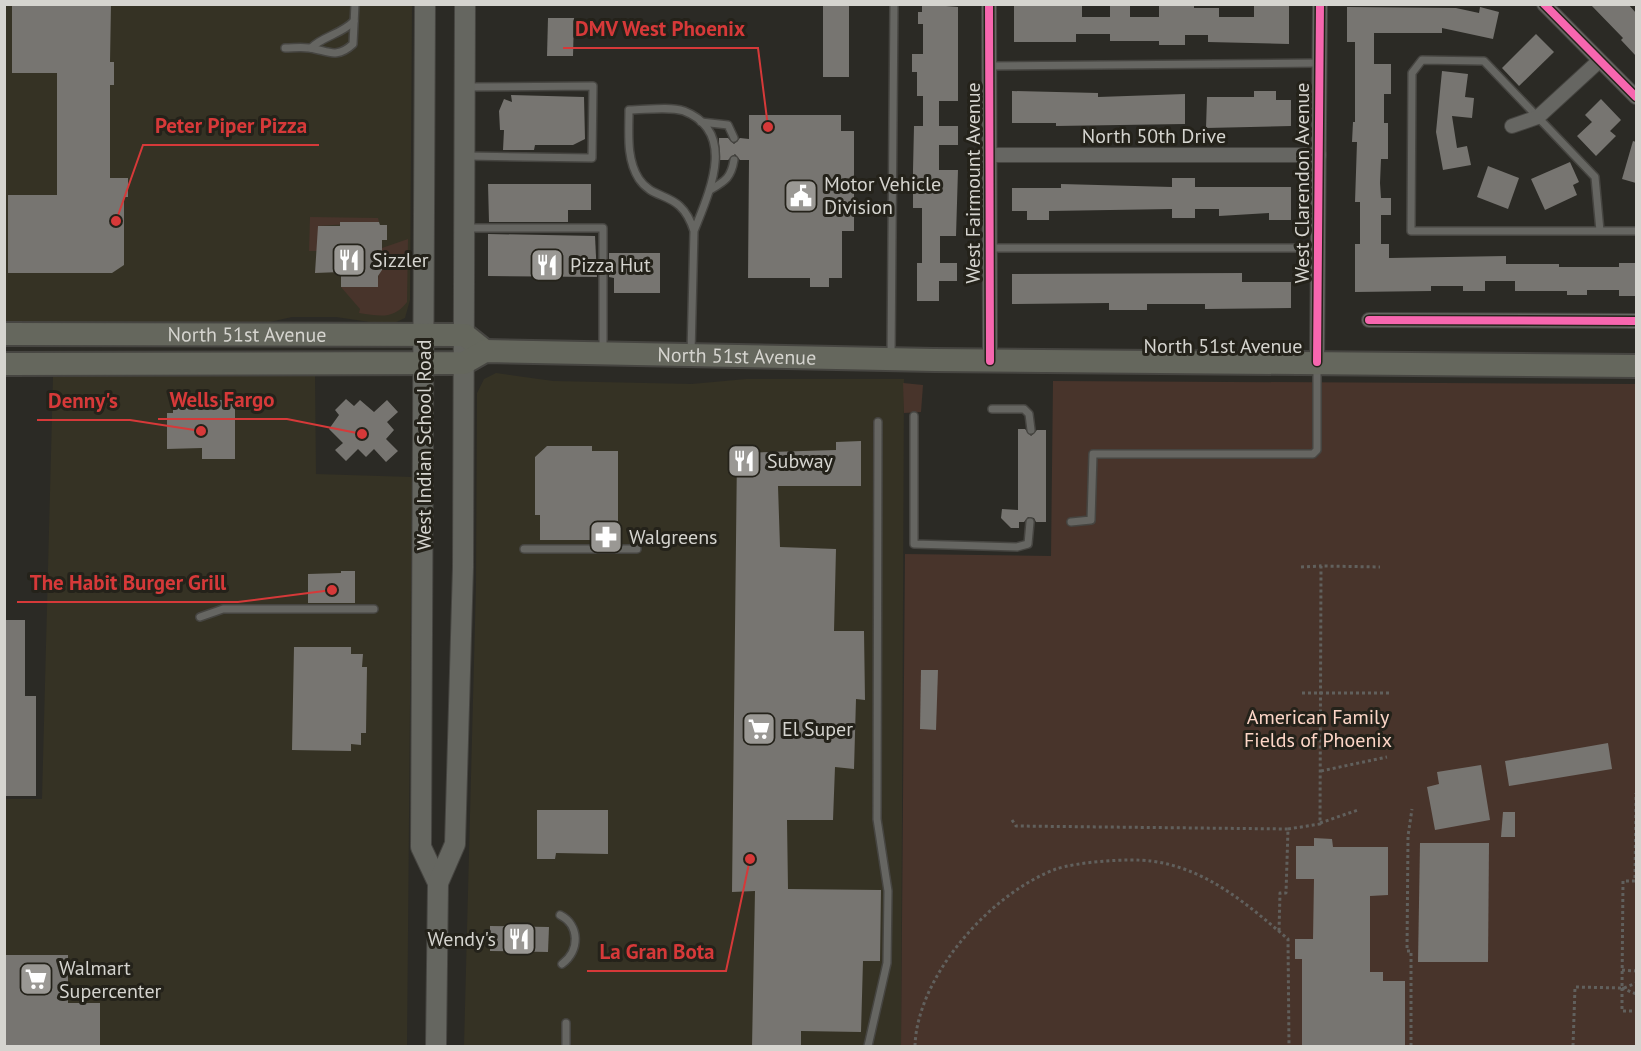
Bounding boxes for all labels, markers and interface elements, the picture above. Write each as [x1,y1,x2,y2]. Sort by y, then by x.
callout: DMV West Phoenix [563,9,758,48]
text: DMV West Phoenix [575,15,745,42]
street label: West Fairmount Avenue [960,82,986,284]
street label: West Clarendon Avenue [1289,82,1315,284]
callout: Peter Piper Pizza [143,106,319,145]
text: Peter Piper Pizza [155,112,307,139]
street label: North 50th Drive [1082,123,1226,149]
place label: Motor Vehicle Division [824,171,941,220]
public building icon: Motor Vehicle Division [783,178,819,214]
restaurant icon: Sizzler [331,242,367,278]
place label: Sizzler [372,247,429,273]
restaurant icon: Pizza Hut [529,247,565,283]
place label: Pizza Hut [570,252,651,278]
street label: North 51st Avenue [168,321,326,348]
street label: North 51st Avenue [1144,333,1302,359]
street label: West Indian School Road [411,339,437,551]
street label: North 51st Avenue [657,341,816,371]
callout: Wells Fargo [158,380,287,419]
callout: Denny's [37,381,130,420]
text: Wells Fargo [169,386,275,413]
text: Denny's [48,387,118,414]
restaurant icon: Subway [726,443,762,479]
place label: Subway [767,448,834,474]
pharmacy icon: Walgreens [588,519,624,555]
place label: Walgreens [629,524,718,550]
callout: The Habit Burger Grill [17,563,238,602]
text: The Habit Burger Grill [30,569,227,596]
park label: American Family Fields of Phoenix [1244,704,1392,753]
supermarket icon: El Super [741,711,777,747]
place label: El Super [782,716,853,742]
restaurant icon: Wendy's [501,921,537,957]
place label: Wendy's [428,926,496,952]
callout: La Gran Bota [587,932,726,971]
text: La Gran Bota [599,938,715,965]
place label: Walmart Supercenter [59,955,162,1004]
supermarket icon: Walmart Supercenter [18,961,54,997]

